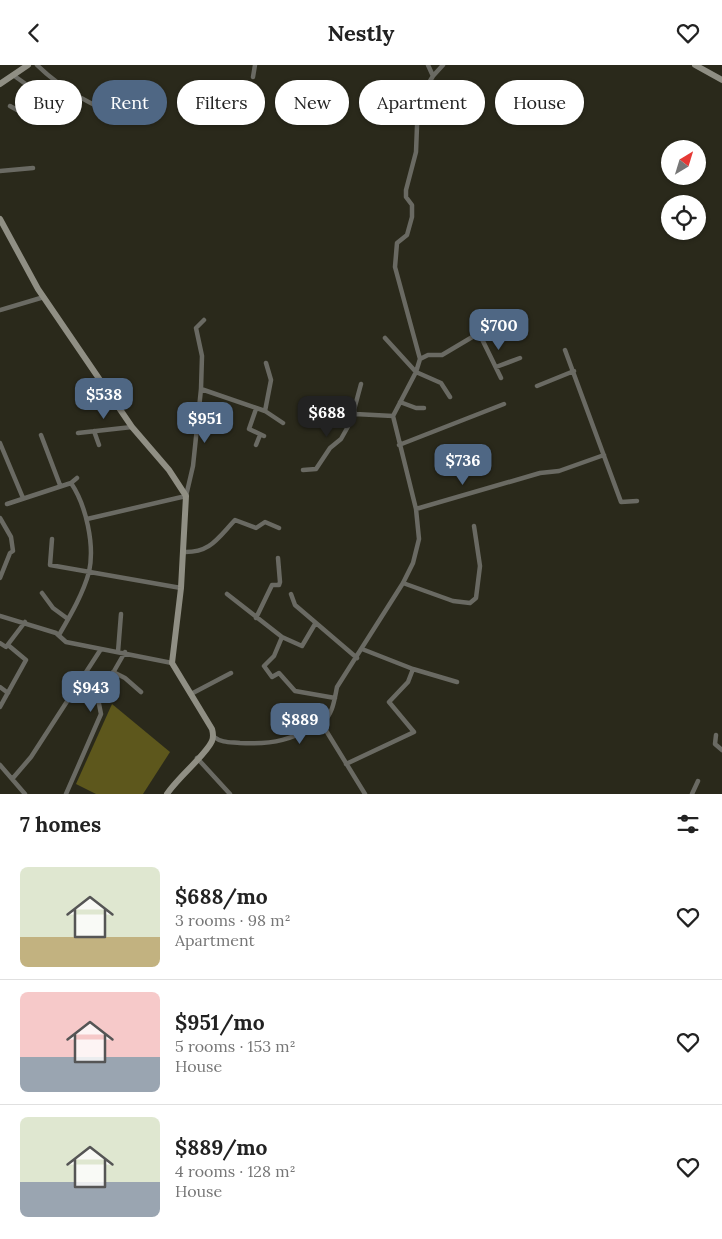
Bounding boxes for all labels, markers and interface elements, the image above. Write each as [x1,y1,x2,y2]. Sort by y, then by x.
icon: back [20,19,48,47]
text: Nestly [328,19,394,47]
icon: heart [674,19,702,47]
chip: Buy [15,80,82,125]
chip: Rent [92,80,167,125]
chip: Filters [177,80,265,125]
chip: New [275,80,349,125]
chip: Apartment [359,80,485,125]
chip: House [495,80,584,125]
north arrow [661,140,706,185]
map controls [661,140,706,240]
button: locate [661,195,706,240]
pin: $700 [469,309,529,351]
text: $700 [480,315,518,335]
pin: $538 [74,377,134,420]
text: $538 [86,384,122,404]
pin: $688 [297,395,357,438]
pin: $951 [175,401,235,444]
text: $688 [309,402,345,422]
text: $951 [188,408,222,428]
pin: $736 [433,443,493,486]
text: $736 [445,450,481,470]
pin: $943 [61,671,121,713]
text: $943 [73,677,109,697]
pin: $889 [270,703,330,745]
text: $889 [282,709,318,729]
icon: filters [674,810,702,838]
text: 7 homes [20,811,101,838]
text: $688/mo [175,883,268,910]
icon: home [60,887,120,947]
icon: heart [674,903,702,931]
text: 3 rooms · 98 m² [175,910,291,930]
text: Apartment [175,930,255,950]
text: $951/mo [175,1009,265,1036]
icon: home [60,1012,120,1072]
icon: heart [674,1028,702,1056]
text: 5 rooms · 153 m² [175,1036,296,1056]
text: House [175,1056,222,1076]
text: $889/mo [175,1134,267,1161]
icon: home [60,1137,120,1197]
icon: heart [674,1153,702,1181]
text: 4 rooms · 128 m² [175,1161,296,1181]
text: House [175,1181,222,1201]

